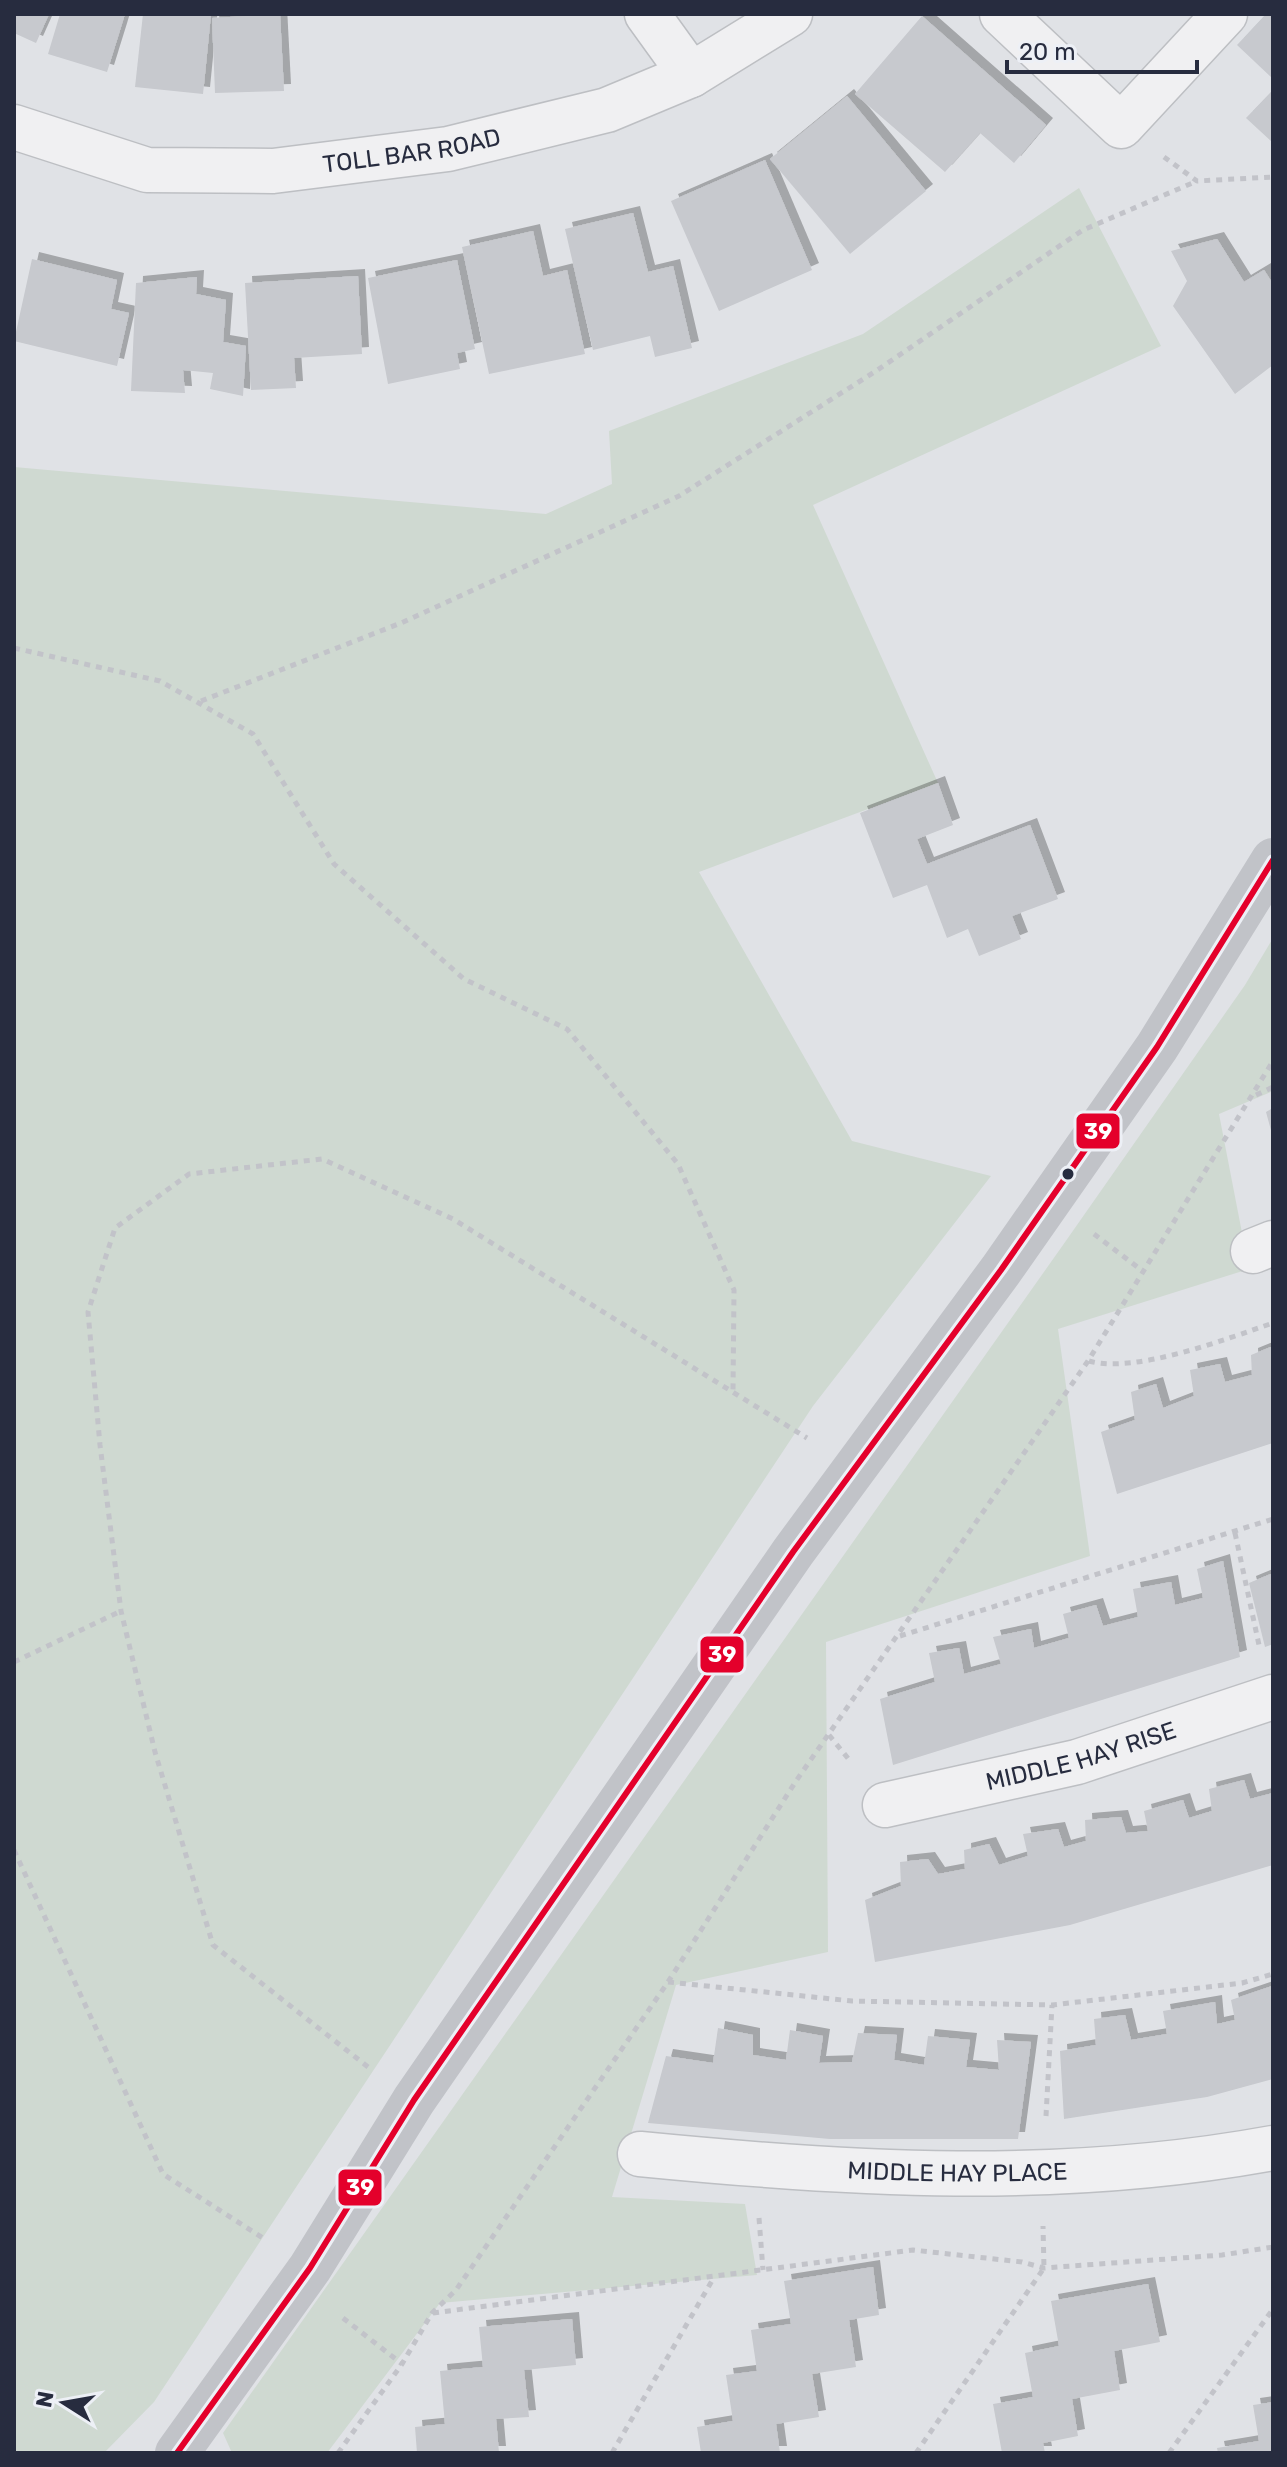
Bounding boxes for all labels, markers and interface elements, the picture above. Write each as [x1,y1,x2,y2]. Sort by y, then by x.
scale bar [1007,24,1197,74]
text: 20 m [1019,38,1076,66]
street label: TOLL BAR ROAD [321,123,504,179]
line badge: 39 [1075,1112,1121,1150]
text: 39 [1084,1118,1112,1145]
unlabelled marker [1060,1166,1076,1182]
line badge: 39 [699,1635,745,1674]
text: 39 [708,1641,736,1668]
street label: MIDDLE HAY RISE [983,1716,1180,1796]
street label: MIDDLE HAY PLACE [847,2156,1068,2188]
line badge: 39 [337,2168,383,2207]
text: 39 [346,2174,374,2201]
north arrow [24,2363,104,2443]
text: N [30,2389,60,2410]

